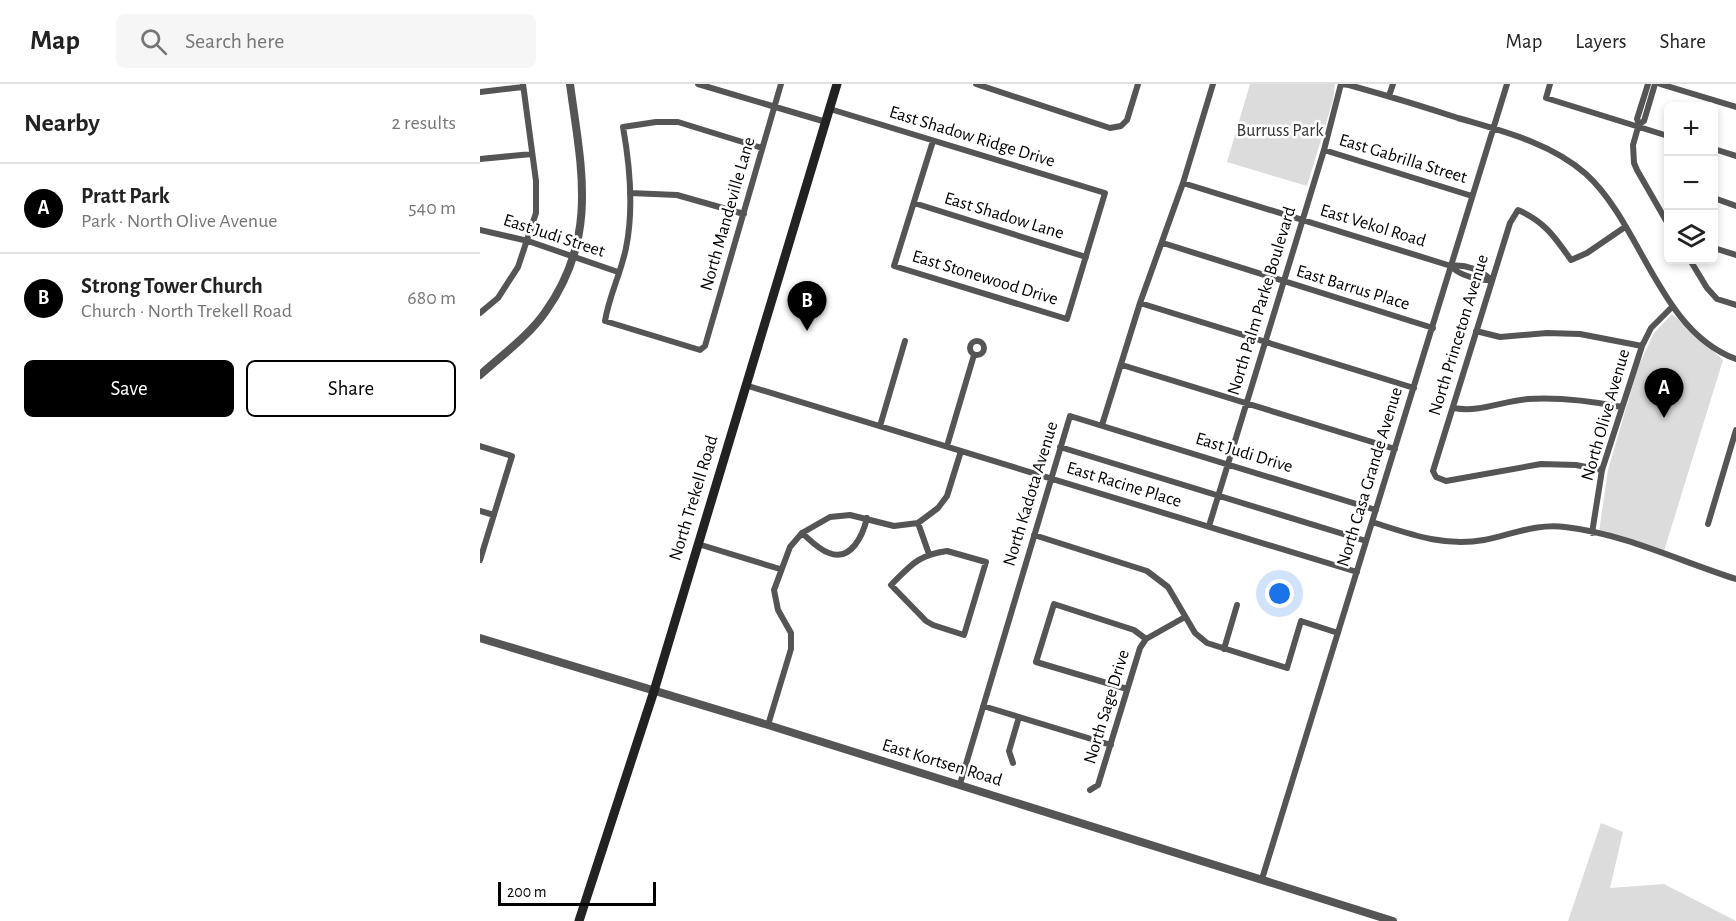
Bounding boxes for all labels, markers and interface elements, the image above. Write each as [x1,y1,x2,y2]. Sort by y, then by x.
search box [116,14,536,68]
icon: search [137,25,170,58]
text: Map [30,27,80,55]
text: Search here [185,30,284,52]
text: Map [1506,31,1542,52]
text: Layers [1575,31,1626,52]
text: Share [1659,31,1706,52]
map controls [1664,102,1718,264]
button: + [1664,102,1718,156]
street label: East Shadow Ridge Drive [887,103,1057,171]
text: Nearby [24,110,100,136]
text: 2 results [392,113,456,133]
park label: Burruss Park [1237,122,1324,140]
street label: East Gabrilla Street [1337,131,1469,187]
street label: North Mandeville Lane [697,135,759,293]
button: − [1664,156,1718,210]
text: Pratt Park [81,185,170,207]
street label: East Shadow Lane [942,189,1066,243]
text: A [38,198,50,218]
text: 540 m [408,198,456,218]
street label: East Vekol Road [1318,201,1428,251]
street label: North Palm Parke Boulevard [1225,204,1299,398]
button: layers [1664,210,1718,264]
text: Park · North Olive Avenue [81,211,278,231]
street label: East Judi Street [501,211,607,261]
street label: East Stonewood Drive [910,247,1060,309]
street label: North Princeton Avenue [1426,252,1492,418]
street label: East Barrus Place [1294,262,1412,314]
text: Strong Tower Church [81,275,263,297]
pin: B [788,282,826,331]
text: B [38,288,49,308]
text: 680 m [407,288,456,308]
text: Church · North Trekell Road [81,301,292,321]
street label: North Olive Avenue [1579,347,1633,483]
button: Save [24,360,234,417]
button: Share [246,360,456,417]
pin: A [1644,368,1684,418]
street label: North Casa Grande Avenue [1334,385,1406,569]
street label: North Kadota Avenue [1000,420,1062,568]
street label: East Judi Drive [1193,430,1295,476]
street label: North Trekell Road [666,433,722,563]
street label: East Racine Place [1064,459,1184,511]
your location [1265,579,1294,608]
street label: North Sage Drive [1081,648,1133,766]
street label: East Kortsen Road [880,736,1004,790]
scale bar [498,879,656,906]
text: 200 m [507,884,547,900]

